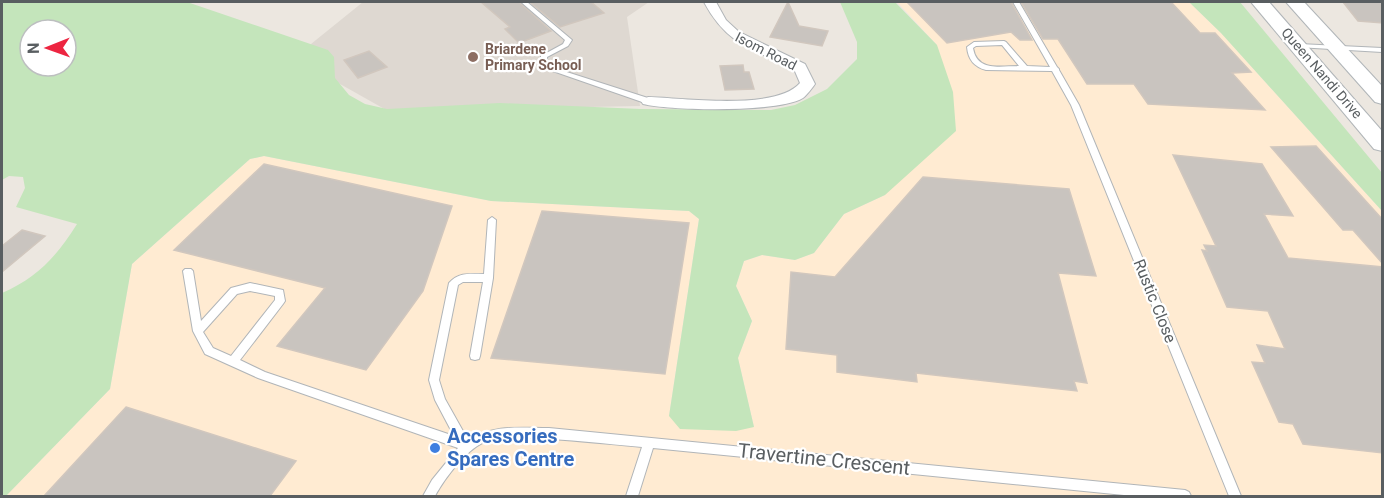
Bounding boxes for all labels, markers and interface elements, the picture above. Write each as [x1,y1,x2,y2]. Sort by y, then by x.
north arrow [18,18,78,78]
street label: Queen Nandi Drive [1278,24,1366,122]
street label: Isom Road [733,29,799,73]
place label: Briardene Primary School [485,41,582,73]
text: N [24,42,43,54]
marker: Briardene Primary School [466,50,480,64]
street label: Rustic Close [1130,256,1180,346]
place label: Accessories Spares Centre [447,424,574,471]
street label: Travertine Crescent [737,438,911,480]
marker: Accessories Spares Centre [428,441,442,455]

